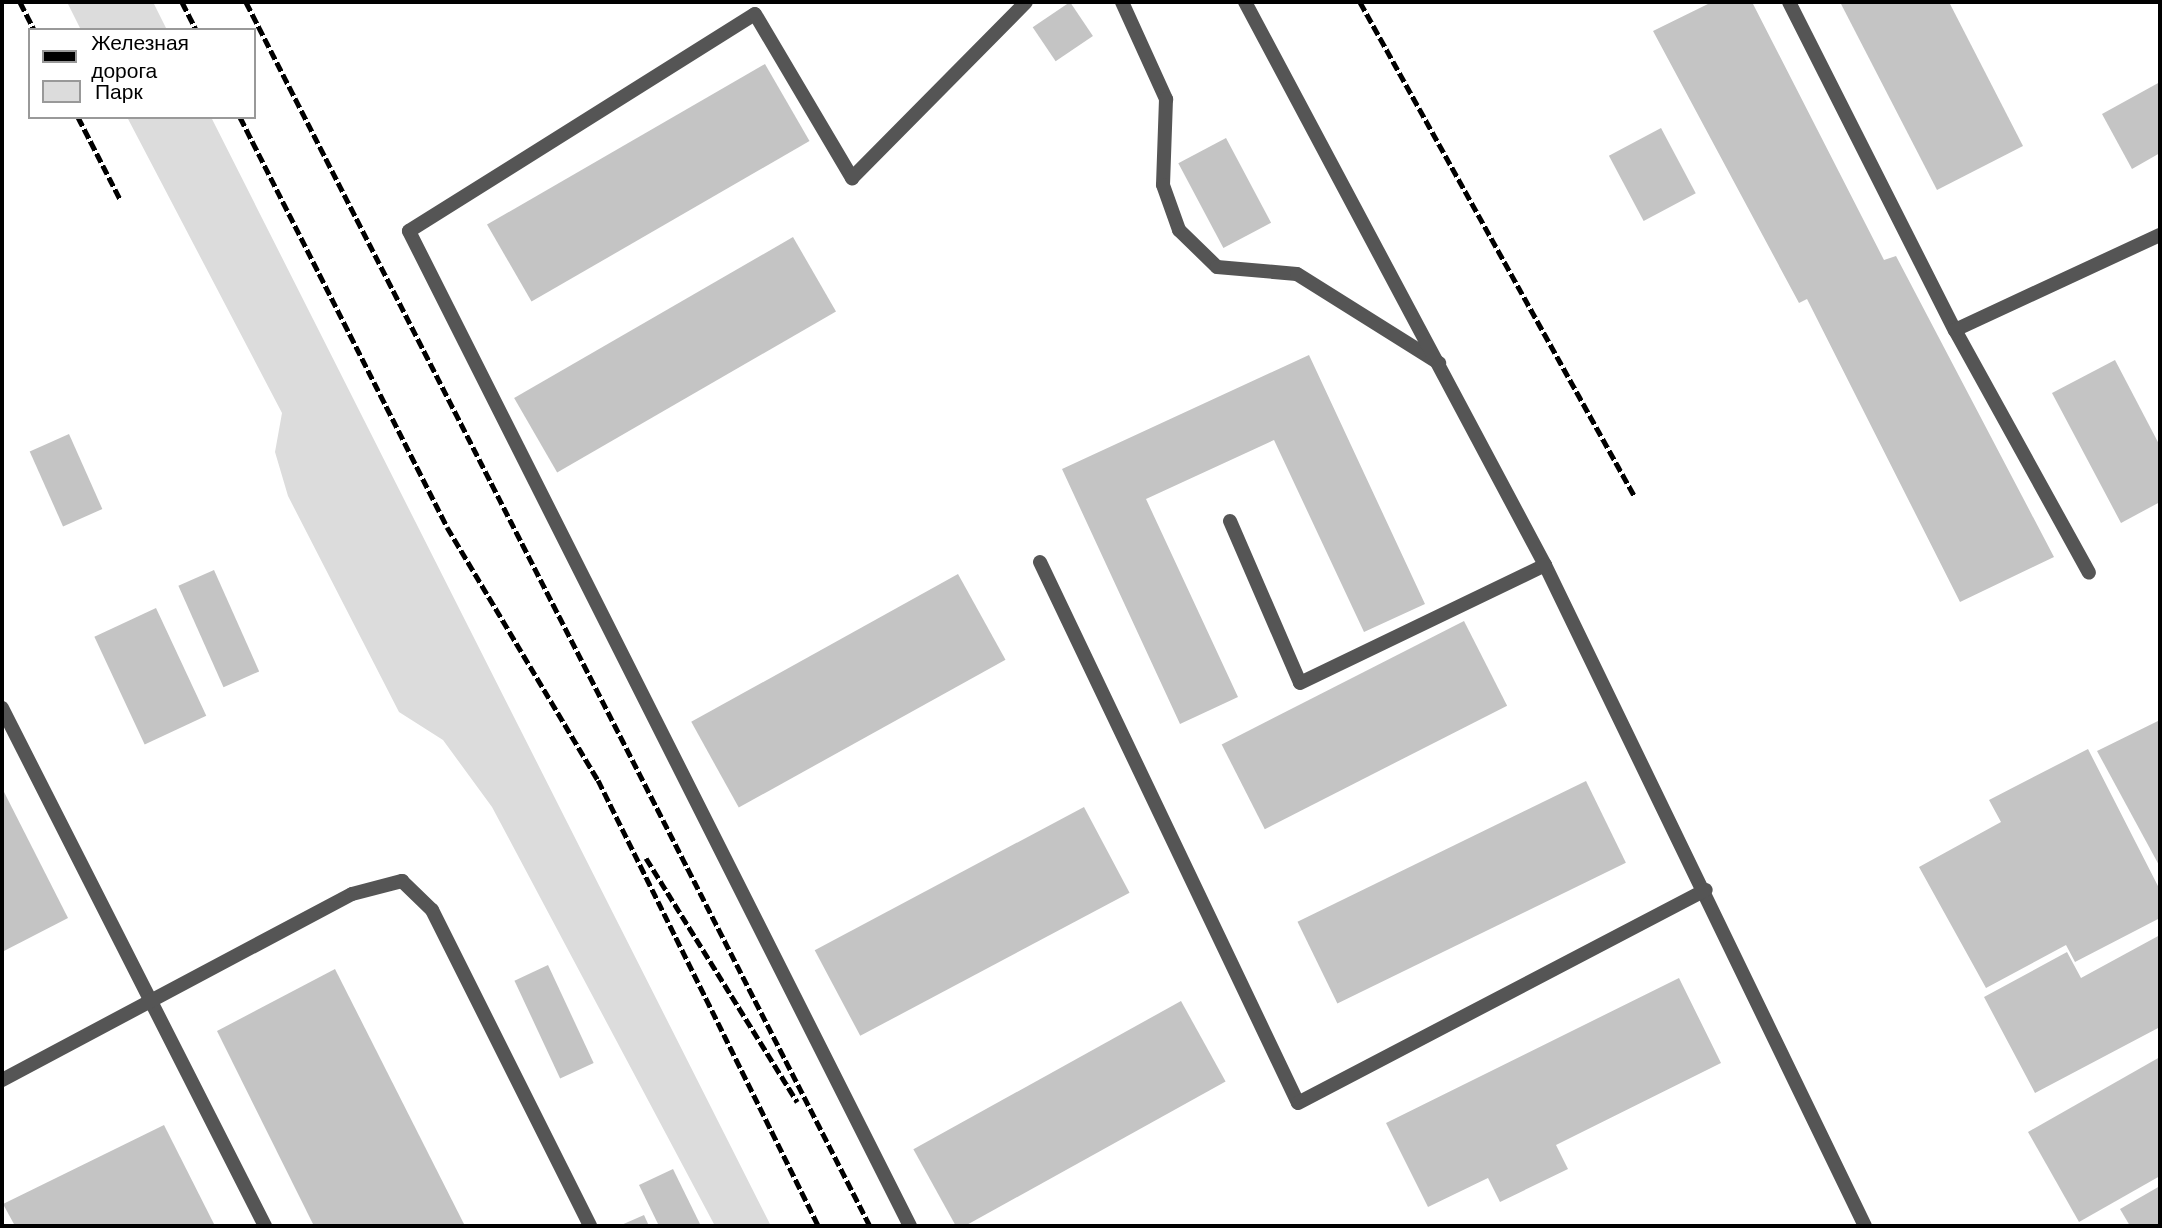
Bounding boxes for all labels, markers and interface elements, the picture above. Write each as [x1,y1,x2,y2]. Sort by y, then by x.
legend [28,28,256,119]
text: Железная дорога [91,29,189,85]
text: Парк [95,78,143,106]

